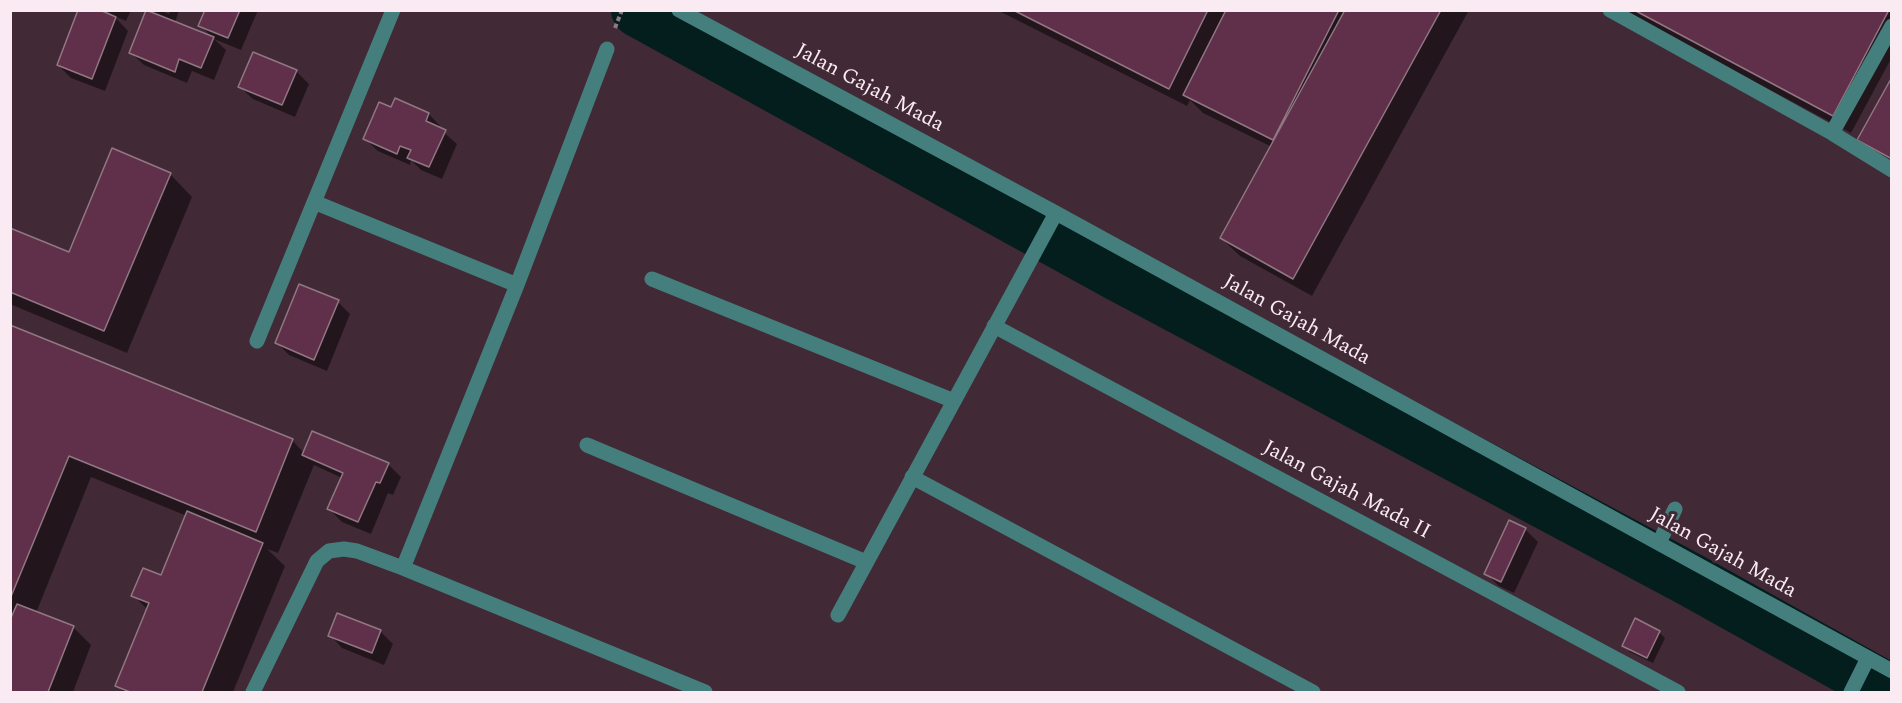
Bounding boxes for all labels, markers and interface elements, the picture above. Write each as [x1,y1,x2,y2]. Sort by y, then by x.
street label: Jalan Gajah Mada [790,39,948,139]
street label: Jalan Gajah Mada [1218,270,1374,372]
street label: Jalan Gajah Mada II [1258,436,1434,546]
street label: Jalan Gajah Mada [1644,503,1800,605]

